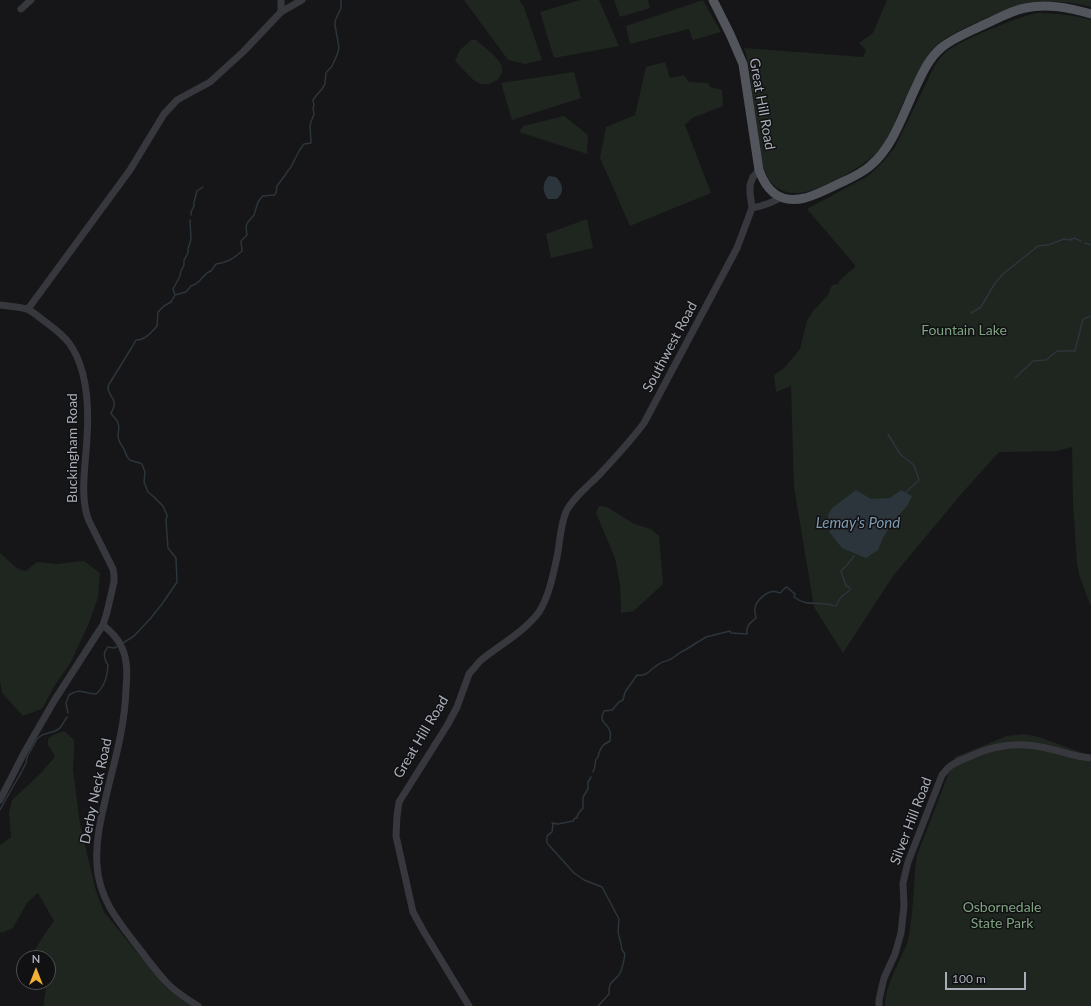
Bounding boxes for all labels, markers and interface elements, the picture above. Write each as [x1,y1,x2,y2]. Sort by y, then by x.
street label: Great Hill Road [746,57,778,151]
street label: Southwest Road [639,299,701,395]
park label: Fountain Lake [921,322,1007,338]
street label: Buckingham Road [64,393,80,503]
water label: Lemay's Pond [816,514,900,532]
street label: Great Hill Road [390,693,452,781]
street label: Derby Neck Road [77,737,115,845]
street label: Silver Hill Road [887,775,935,867]
park label: Osbornedale State Park [963,899,1041,932]
north arrow [16,950,56,990]
text: N [32,952,40,965]
scale bar [947,964,1028,990]
text: 100 m [952,971,986,986]

